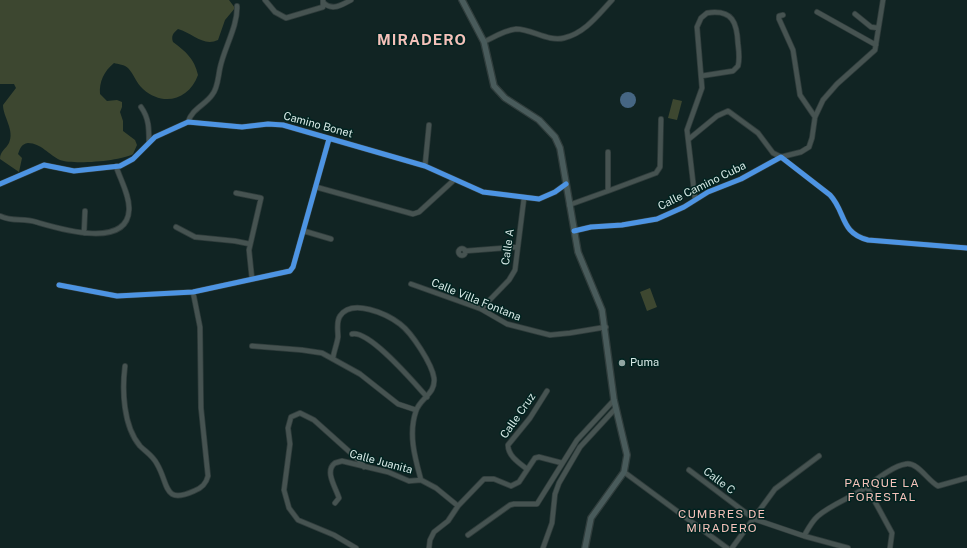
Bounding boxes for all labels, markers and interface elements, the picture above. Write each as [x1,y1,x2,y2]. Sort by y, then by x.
district label: MIRADERO [377,31,467,49]
street label: Camino Bonet [282,109,354,141]
street label: Calle Camino Cuba [656,159,748,213]
street label: Calle A [499,228,517,266]
street label: Calle Villa Fontana [429,276,523,324]
place label: Puma [630,356,659,370]
marker: Puma [617,358,627,368]
street label: Calle Cruz [498,391,538,441]
street label: Calle Juanita [348,447,414,477]
street label: Calle C [701,465,737,497]
district label: PARQUE LA FORESTAL [844,476,920,504]
district label: CUMBRES DE MIRADERO [678,507,766,535]

